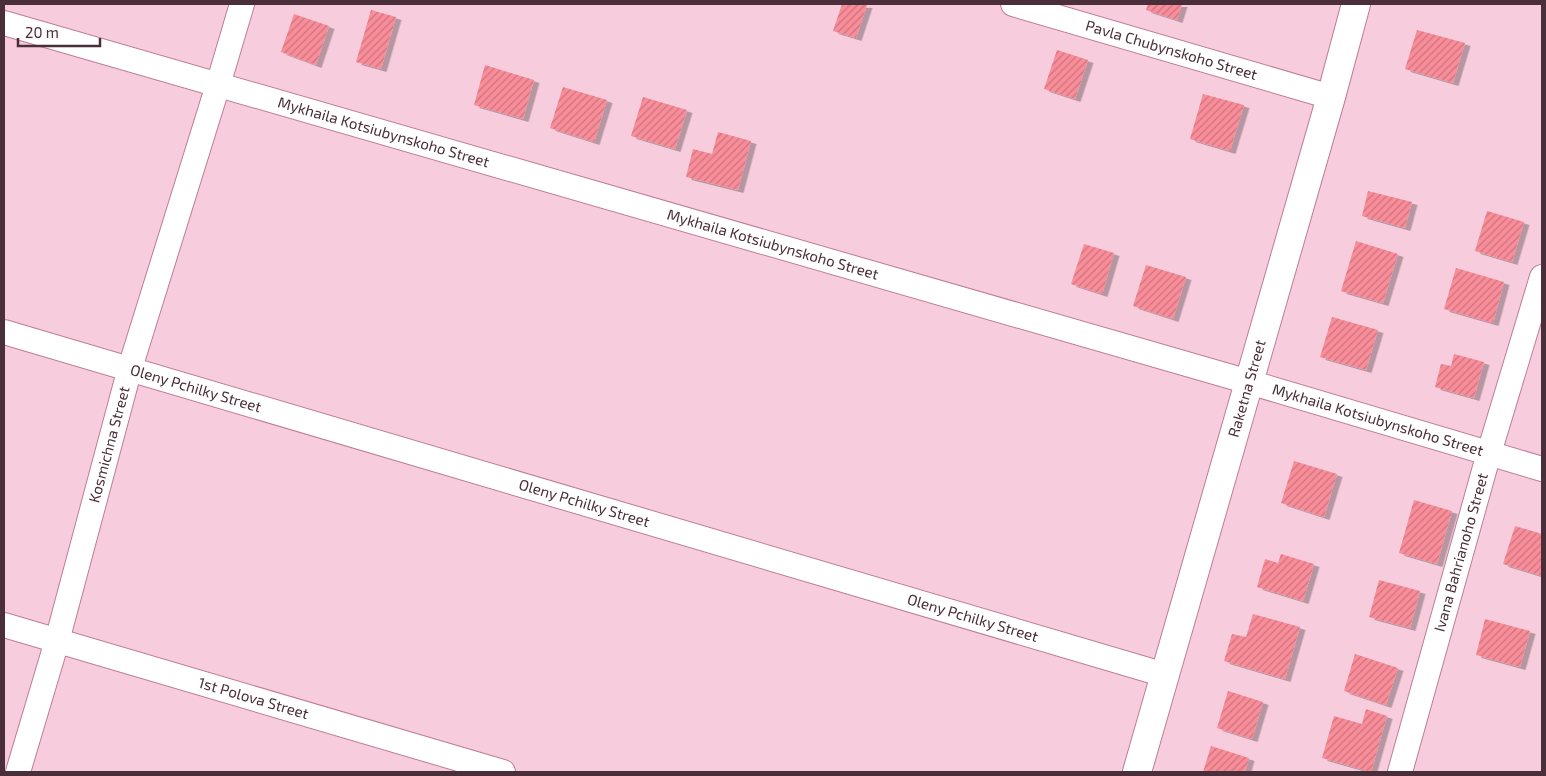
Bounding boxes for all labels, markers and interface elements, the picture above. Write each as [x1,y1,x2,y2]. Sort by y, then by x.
scale bar [18,15,100,47]
street label: Pavla Chubynskoho Street [1084,16,1260,83]
text: 20 m [25,23,59,41]
street label: Mykhaila Kotsiubynskoho Street [276,92,492,171]
street label: Mykhaila Kotsiubynskoho Street [665,205,881,283]
street label: Raketna Street [1224,337,1269,439]
street label: Oleny Pchilky Street [129,360,264,416]
street label: Mykhaila Kotsiubynskoho Street [1270,379,1486,459]
street label: Kosmichna Street [84,384,133,505]
street label: Ivana Bahrianoho Street [1430,470,1491,634]
street label: Oleny Pchilky Street [517,475,652,530]
street label: Oleny Pchilky Street [905,589,1041,645]
street label: 1st Polova Street [196,673,311,722]

